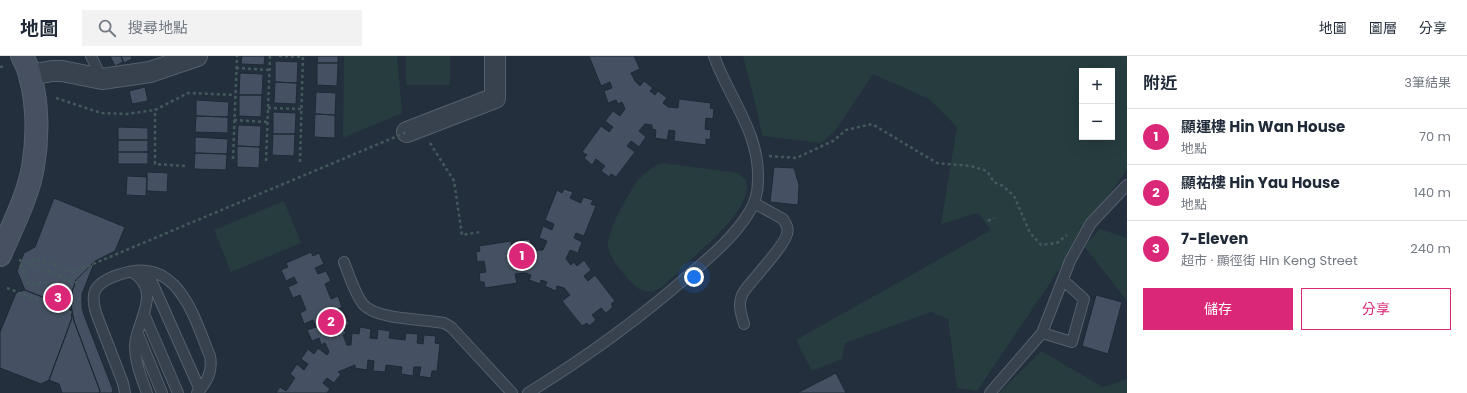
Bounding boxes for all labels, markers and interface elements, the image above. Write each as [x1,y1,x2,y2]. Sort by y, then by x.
search box [82,10,362,46]
text: 地圖 [20,15,58,42]
icon: search [96,17,118,39]
text: 搜尋地點 [128,17,188,38]
text: 地圖 [1319,18,1347,38]
text: 圖層 [1369,18,1397,38]
text: 分享 [1419,18,1447,38]
map controls [1079,68,1115,140]
button: + [1079,68,1115,104]
text: 附近 [1143,71,1177,95]
text: 3筆結果 [1404,73,1451,92]
button: − [1079,104,1115,140]
text: 顯運樓 Hin Wan House [1181,116,1345,137]
text: 1 [1154,127,1158,146]
text: 70 m [1419,127,1451,146]
text: 地點 [1181,139,1207,158]
text: 顯祐樓 Hin Yau House [1181,172,1340,193]
text: 2 [1152,183,1160,202]
text: 140 m [1414,183,1451,202]
text: 地點 [1181,195,1207,214]
text: 7-Eleven [1181,228,1248,249]
text: 3 [1152,239,1160,258]
text: 240 m [1410,239,1451,258]
pin: 1 [509,241,535,271]
text: 超市 · 顯徑街 Hin Keng Street [1181,251,1358,270]
your location [684,267,704,287]
pin: 3 [45,283,71,313]
button: 儲存 [1143,288,1293,330]
button: 分享 [1301,288,1451,330]
pin: 2 [318,307,344,337]

